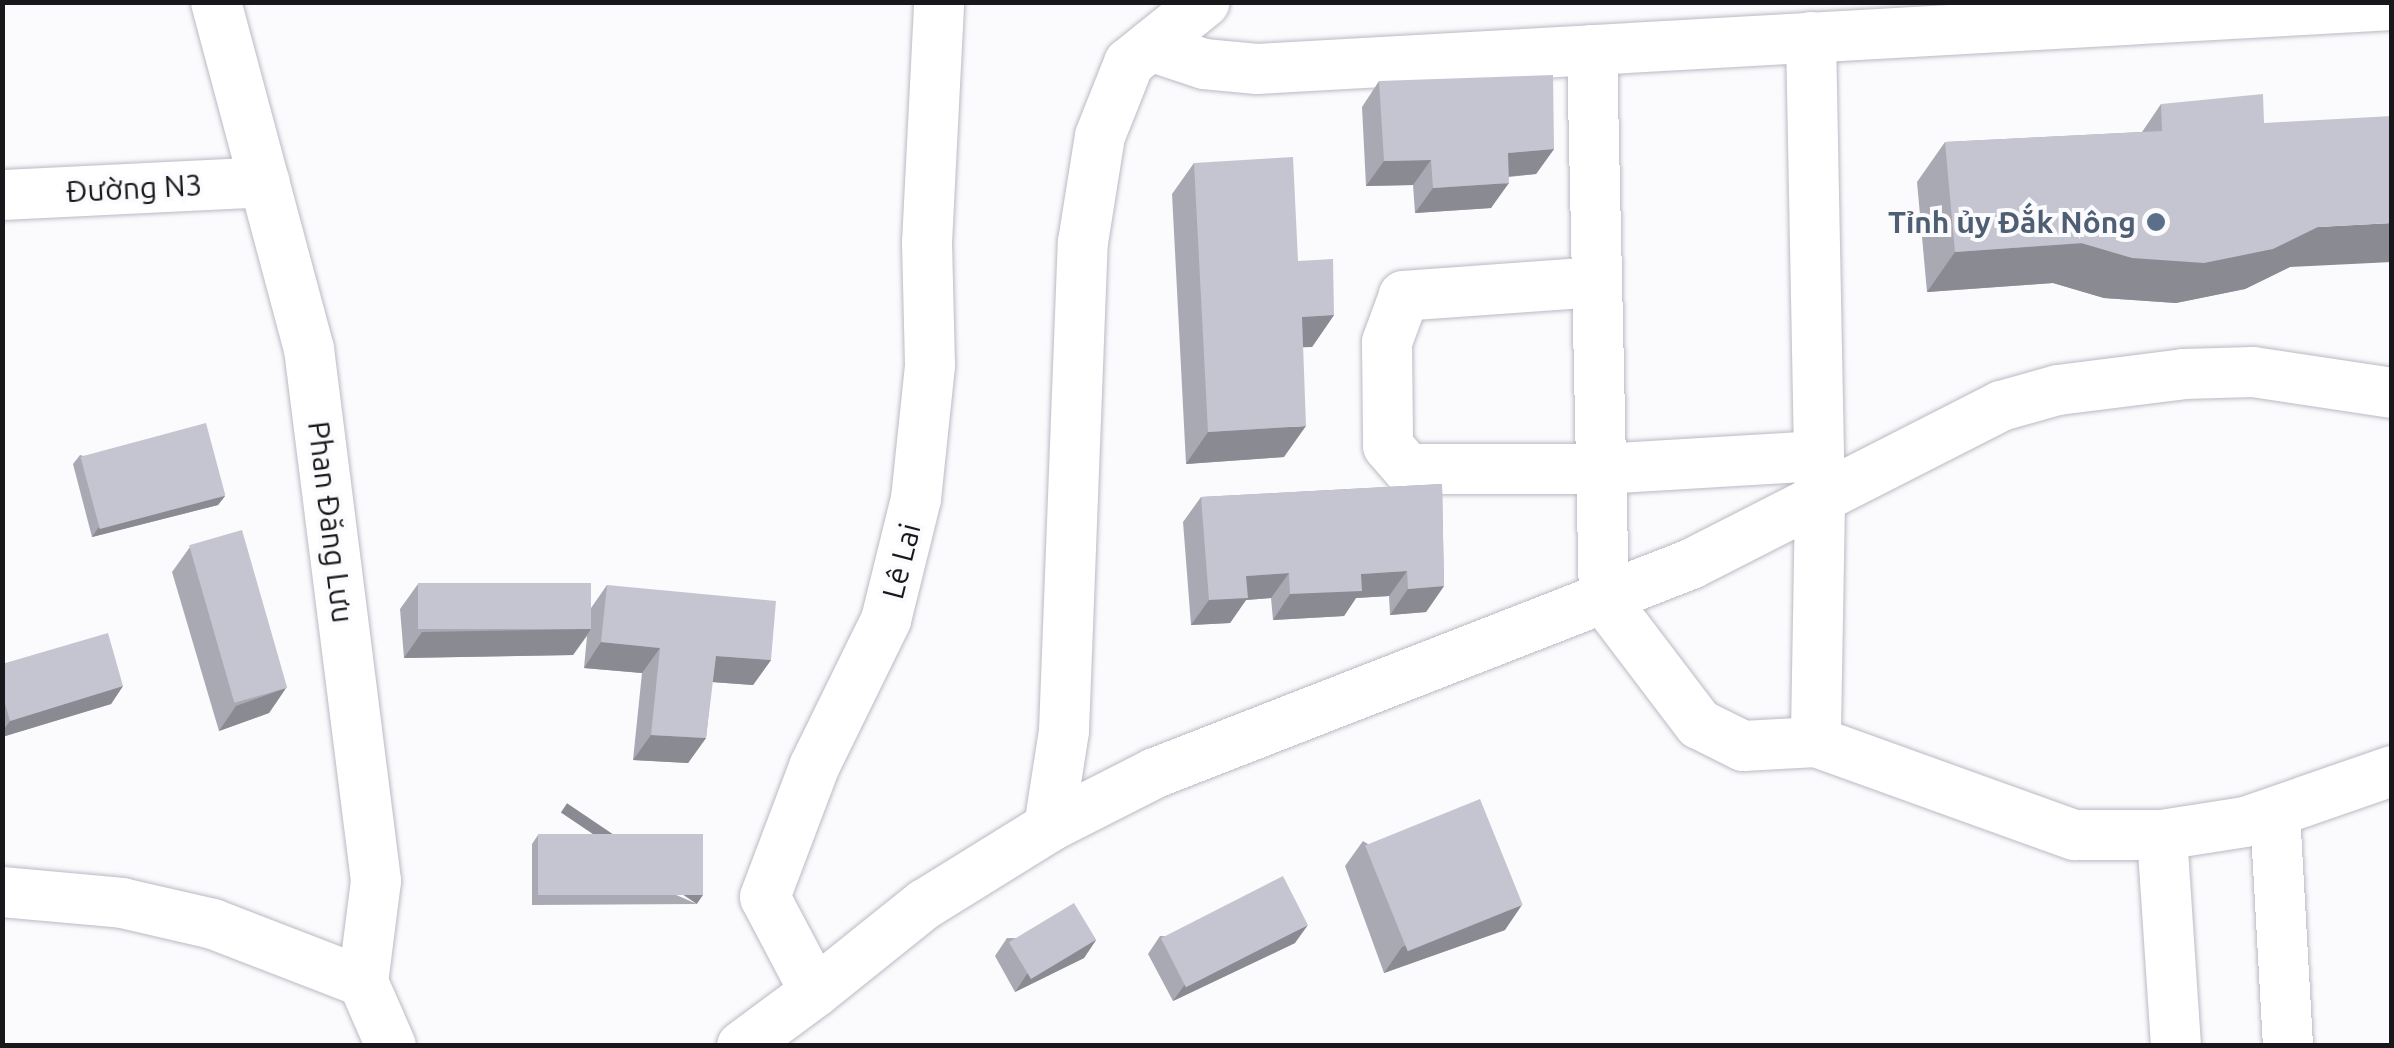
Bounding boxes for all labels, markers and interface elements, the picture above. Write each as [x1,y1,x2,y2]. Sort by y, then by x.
street label: Đường N3 [65,166,203,210]
place label: Tỉnh ủy Đắk Nông [1888,204,2136,240]
marker: Tỉnh ủy Đắk Nông [2145,211,2167,233]
street label: Phan Đăng Lưu [301,419,361,625]
street label: Lê Lai [874,519,928,603]

